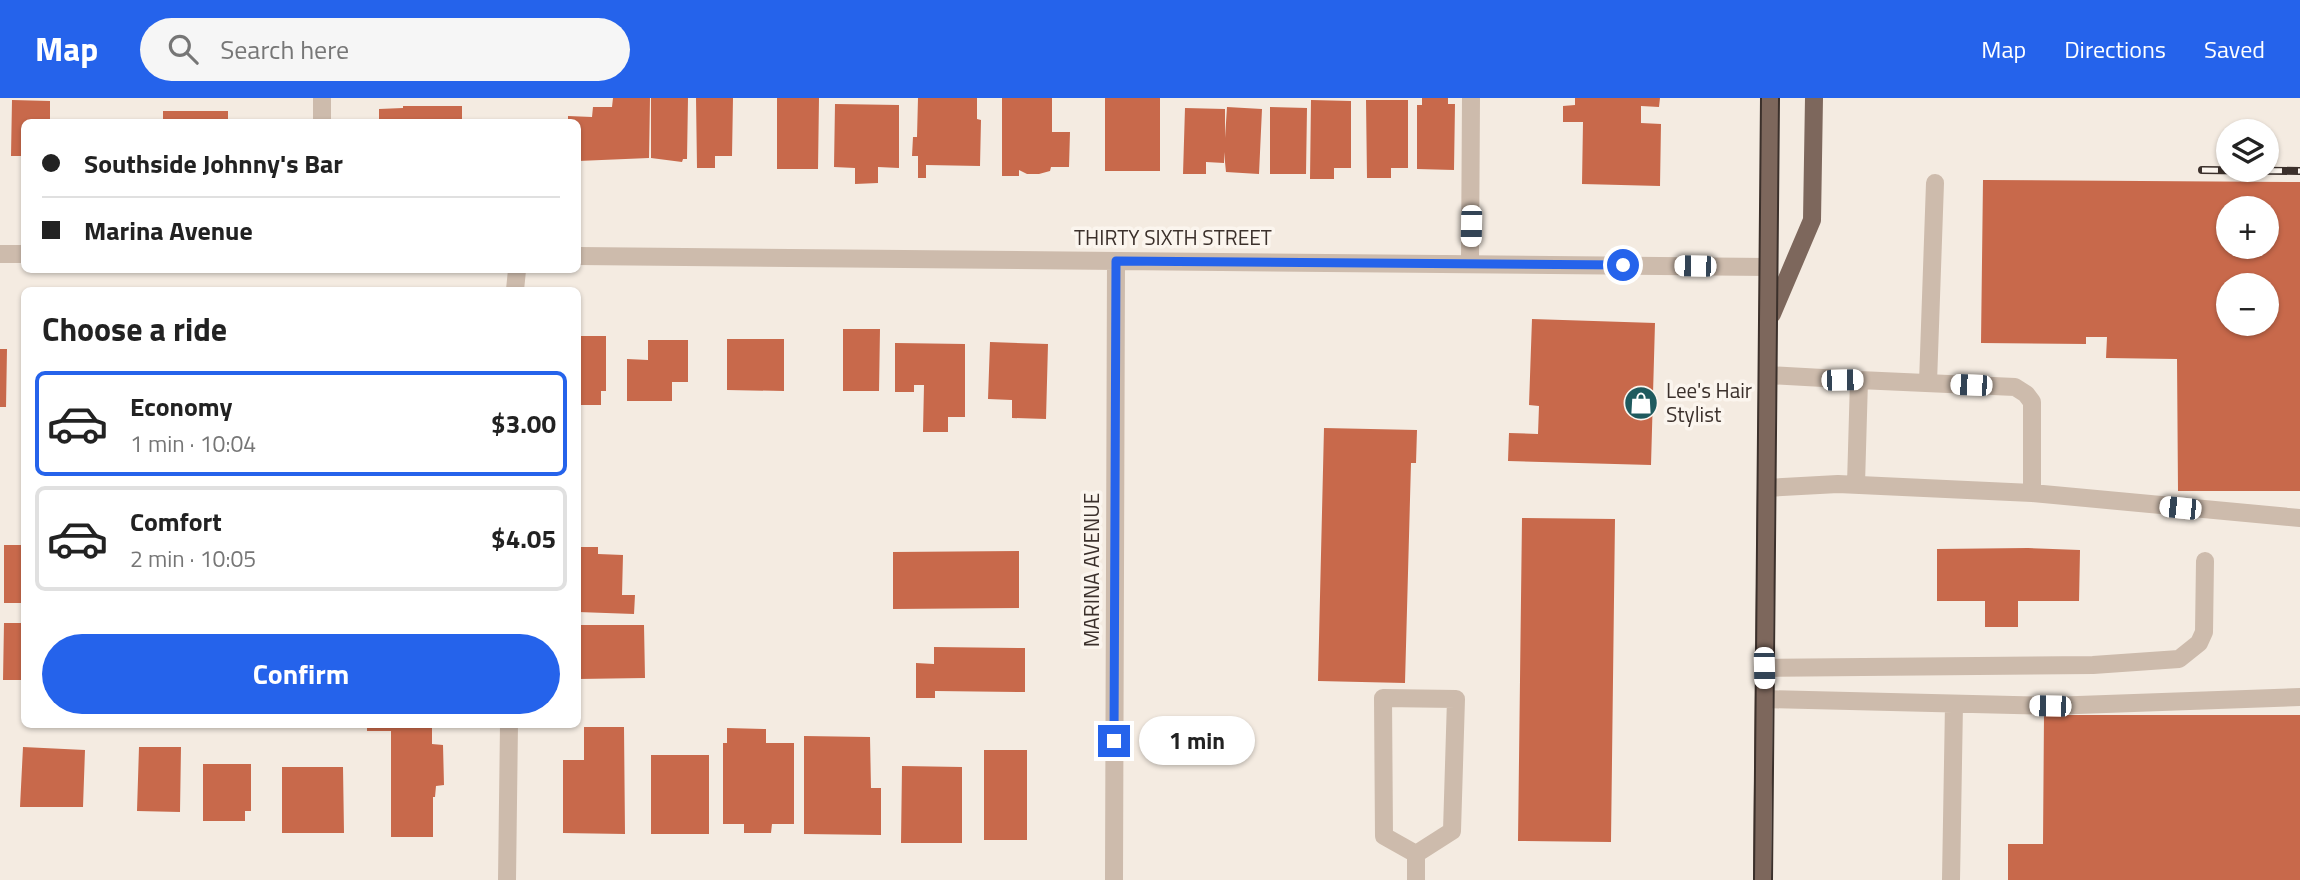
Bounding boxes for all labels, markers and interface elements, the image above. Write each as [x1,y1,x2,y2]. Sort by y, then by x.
search box [140,18,630,81]
text: Map [35,24,98,74]
icon: search [164,30,202,68]
text: Search here [220,30,349,69]
text: Map [1981,31,2026,67]
text: Directions [2064,31,2166,67]
text: Saved [2204,31,2265,67]
map controls [2216,119,2279,336]
button: layers [2216,119,2279,182]
text: Southside Johnny's Bar [84,144,343,183]
button: + [2216,196,2279,259]
car [1461,205,1482,247]
text: Marina Avenue [84,211,253,250]
street label: THIRTY SIXTH STREET [1074,221,1272,253]
route start [1607,249,1639,281]
car [1674,255,1717,277]
button: − [2216,273,2279,336]
text: Choose a ride [42,305,227,353]
car [1821,369,1864,391]
place label: Lee's Hair Stylist [1666,374,1752,430]
car [1950,374,1993,396]
shop icon: Lee's Hair Stylist [1622,384,1660,422]
text: Economy [130,387,232,426]
icon: car [46,392,109,455]
text: $3.00 [491,404,556,443]
text: 1 min · 10:04 [130,426,256,461]
street label: MARINA AVENUE [1075,493,1107,647]
car [2159,495,2202,521]
text: Comfort [130,502,222,541]
icon: car [46,507,109,570]
text: $4.05 [491,519,556,558]
text: 2 min · 10:05 [130,541,256,576]
button: Confirm [42,634,560,714]
car [1754,647,1775,689]
car [2029,695,2072,717]
callout: 1 min [1138,716,1254,766]
text: 1 min [1169,723,1225,758]
route end [1098,725,1130,757]

